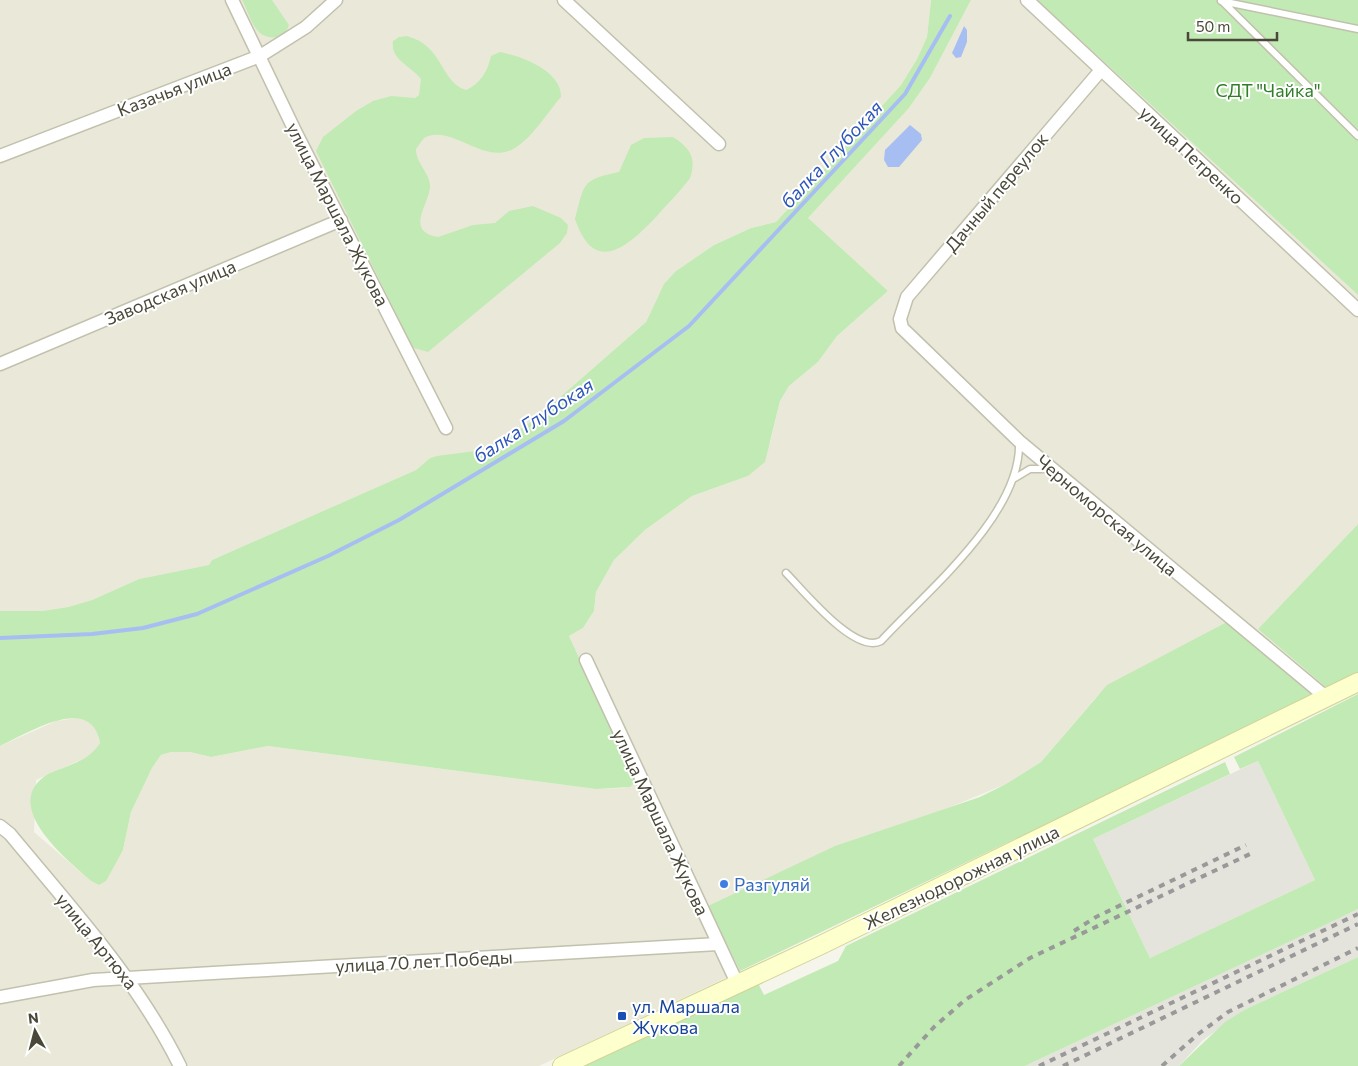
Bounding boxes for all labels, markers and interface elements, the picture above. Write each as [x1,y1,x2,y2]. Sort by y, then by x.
scale bar [1188,10,1277,42]
text: 50 m [1196,17,1230,35]
street label: Казачья улица [114,57,234,121]
park label: СДТ "Чайка" [1215,79,1321,101]
water label: балка Глубокая [775,96,887,212]
street label: улица Петренко [1135,101,1249,209]
street label: улица Маршала Жукова [282,118,394,310]
street label: Дачный переулок [940,128,1053,256]
street label: Заводская улица [101,254,239,330]
water label: балка Глубокая [469,373,597,467]
street label: Черноморская улица [1032,450,1182,580]
street label: улица Маршала Жукова [608,725,714,919]
street label: Железнодорожная улица [860,820,1062,934]
place label: Разгуляй [734,873,810,895]
marker: Разгуляй [718,878,730,890]
street label: улица Артюха [52,889,142,993]
street label: улица 70 лет Победы [335,945,513,977]
place label: ул. Маршала Жукова [632,995,740,1038]
north arrow [10,1006,60,1056]
text: N [27,1009,40,1027]
marker: ул. Маршала Жукова [616,1010,628,1022]

